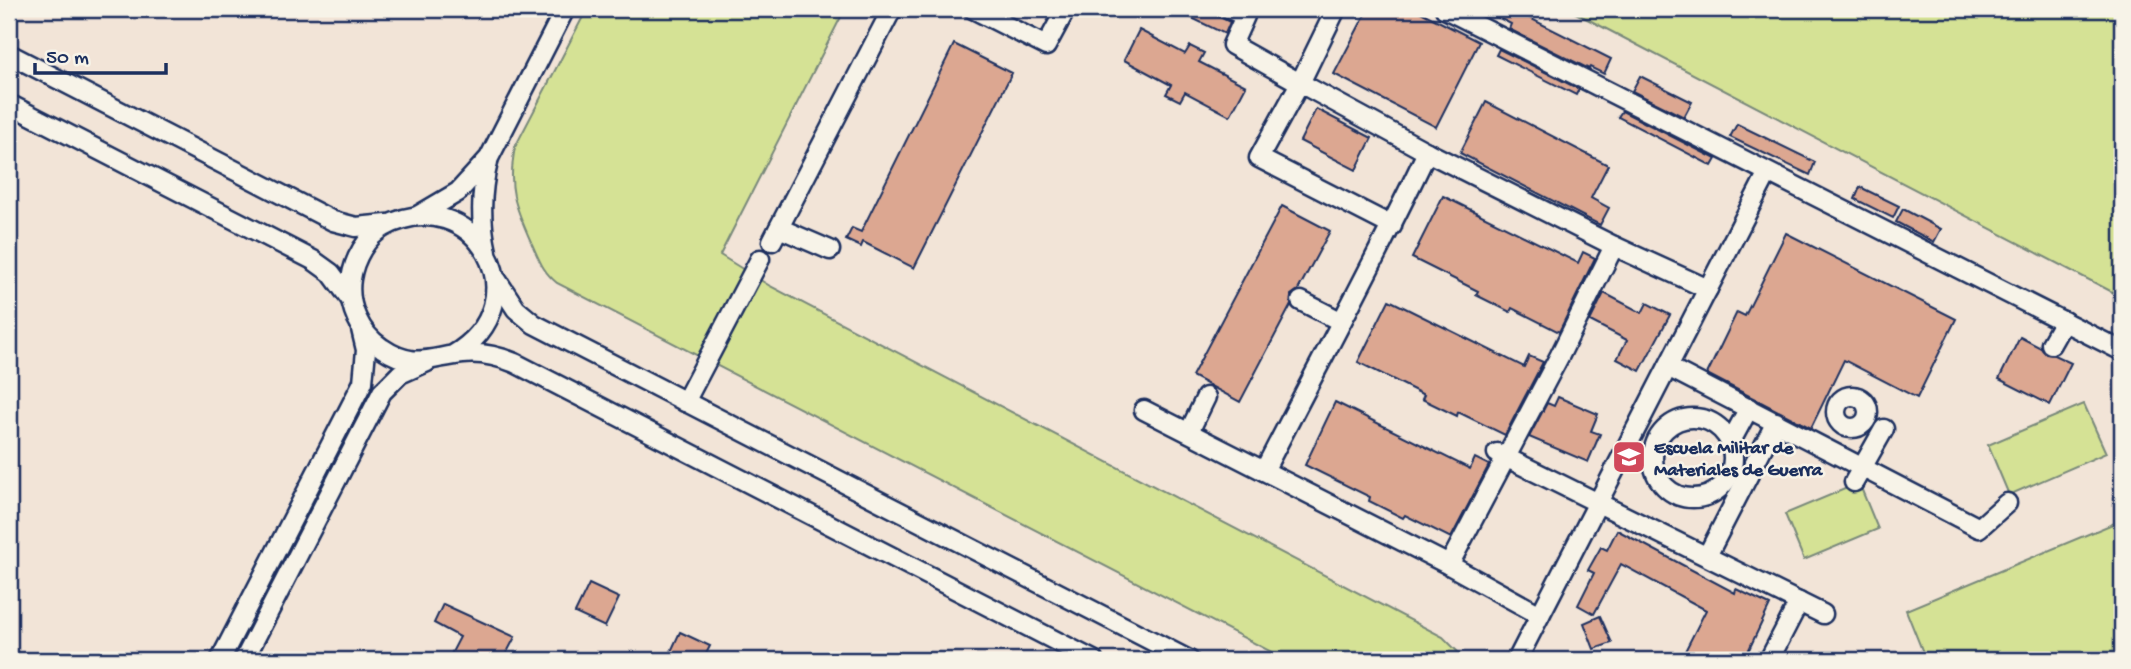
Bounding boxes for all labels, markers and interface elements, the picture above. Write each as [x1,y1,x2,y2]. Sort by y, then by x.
scale bar [35,32,166,76]
text: 50 m [46,47,89,72]
school or university icon: Escuela Militar de Materiales de Guerra [1610,438,1648,476]
place label: Escuela Militar de Materiales de Guerra [1654,438,1824,483]

